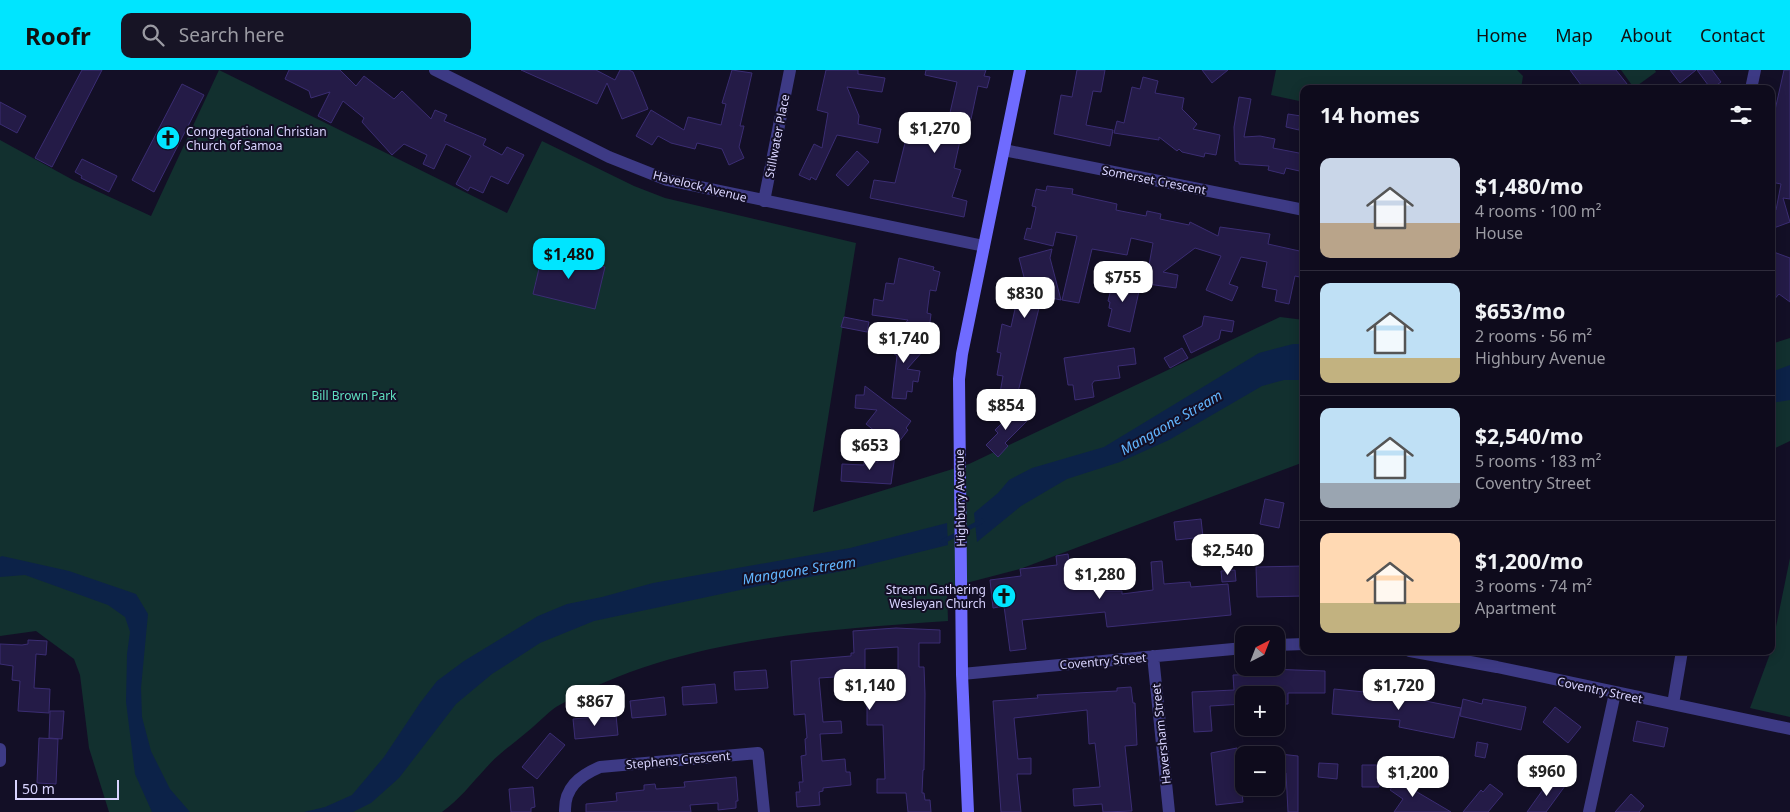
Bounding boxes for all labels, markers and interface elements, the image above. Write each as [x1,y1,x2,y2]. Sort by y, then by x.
search box [121,13,471,58]
text: Roofr [25,19,91,52]
icon: search [139,21,167,49]
text: Search here [179,22,284,48]
text: Home [1476,23,1527,47]
text: Map [1555,23,1593,47]
text: About [1621,23,1672,47]
text: Contact [1700,23,1765,47]
street label: Stillwater Place [761,92,794,179]
text: 14 homes [1320,101,1420,129]
icon: filters [1727,101,1755,129]
pin: $1,270 [894,112,976,154]
text: $1,270 [910,117,960,139]
place label: Congregational Christian Church of Samoa [186,123,327,154]
church icon: Congregational Christian Church of Samoa [155,125,181,151]
street label: Somerset Crescent [1100,162,1208,199]
street label: Havelock Avenue [651,166,749,206]
text: $1,480/mo [1475,172,1583,200]
icon: home [1360,178,1420,238]
text: 4 rooms · 100 m² [1475,200,1601,222]
text: House [1475,222,1523,244]
pin: $1,480 [528,238,610,280]
text: $1,480 [544,243,594,265]
pin: $755 [1093,260,1153,303]
text: $755 [1105,266,1141,288]
pin: $830 [995,276,1055,319]
text: $830 [1007,282,1043,304]
text: $653/mo [1475,297,1565,325]
icon: home [1360,303,1420,363]
pin: $1,740 [863,322,945,364]
text: 2 rooms · 56 m² [1475,325,1592,347]
text: $1,740 [879,327,929,349]
text: Highbury Avenue [1475,347,1606,369]
water label: Mangaone Stream [1117,385,1225,459]
park label: Bill Brown Park [311,387,397,404]
pin: $854 [976,388,1036,431]
text: $854 [988,394,1024,416]
text: $2,540/mo [1475,422,1583,450]
pin: $653 [840,428,900,471]
icon: home [1360,428,1420,488]
text: $653 [852,434,888,456]
street label: Highbury Avenue [951,449,969,547]
text: 5 rooms · 183 m² [1475,450,1601,472]
text: Coventry Street [1475,472,1591,494]
pin: $2,540 [1187,534,1269,576]
text: $2,540 [1203,539,1253,561]
text: $1,200/mo [1475,547,1583,575]
water label: Mangaone Stream [741,552,857,588]
icon: home [1360,553,1420,613]
pin: $1,280 [1059,558,1141,600]
text: $1,280 [1075,563,1125,585]
text: 3 rooms · 74 m² [1475,575,1592,597]
place label: Stream Gathering Wesleyan Church [886,581,986,612]
church icon: Stream Gathering Wesleyan Church [991,583,1017,609]
text: Apartment [1475,597,1556,619]
north arrow [1235,626,1285,676]
map controls [1235,626,1285,796]
street label: Coventry Street [1059,649,1148,673]
pin: $1,140 [829,668,911,711]
pin: $1,720 [1358,668,1440,711]
street label: Coventry Street [1556,673,1645,707]
text: $1,140 [845,674,895,696]
text: $1,720 [1374,674,1424,696]
street label: Haversham Street [1147,682,1175,785]
pin: $867 [565,684,625,727]
button: + [1235,686,1285,736]
text: $867 [577,690,613,712]
button: − [1235,746,1285,796]
street label: Stephens Crescent [625,747,732,773]
pin: $960 [1517,754,1577,797]
pin: $1,200 [1372,756,1454,798]
text: $960 [1529,760,1565,782]
text: $1,200 [1388,761,1438,783]
scale bar [15,777,119,800]
text: 50 m [22,779,55,798]

